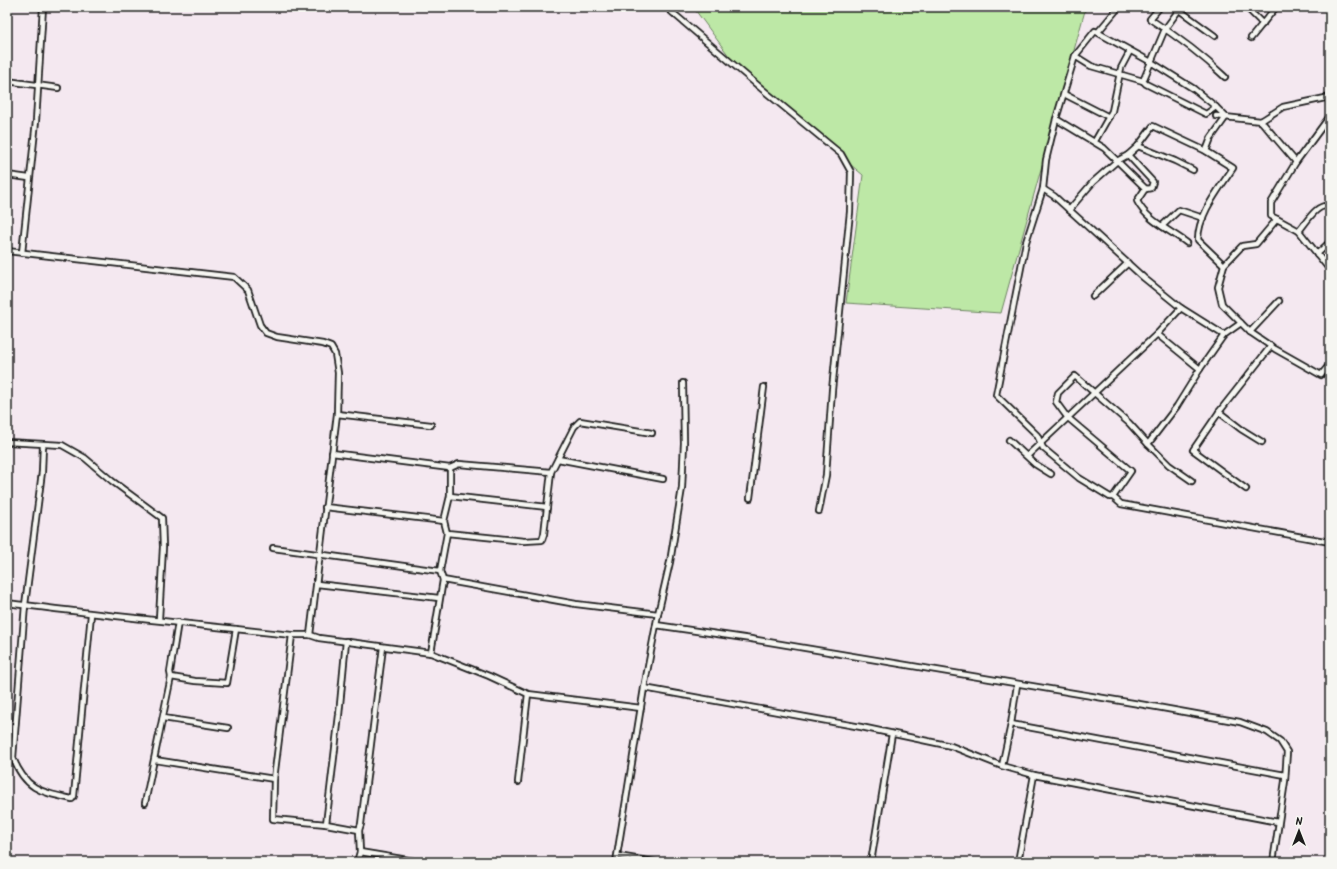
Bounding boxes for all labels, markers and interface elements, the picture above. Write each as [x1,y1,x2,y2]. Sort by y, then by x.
north arrow [1279,811,1319,851]
text: N [1296,813,1303,831]

